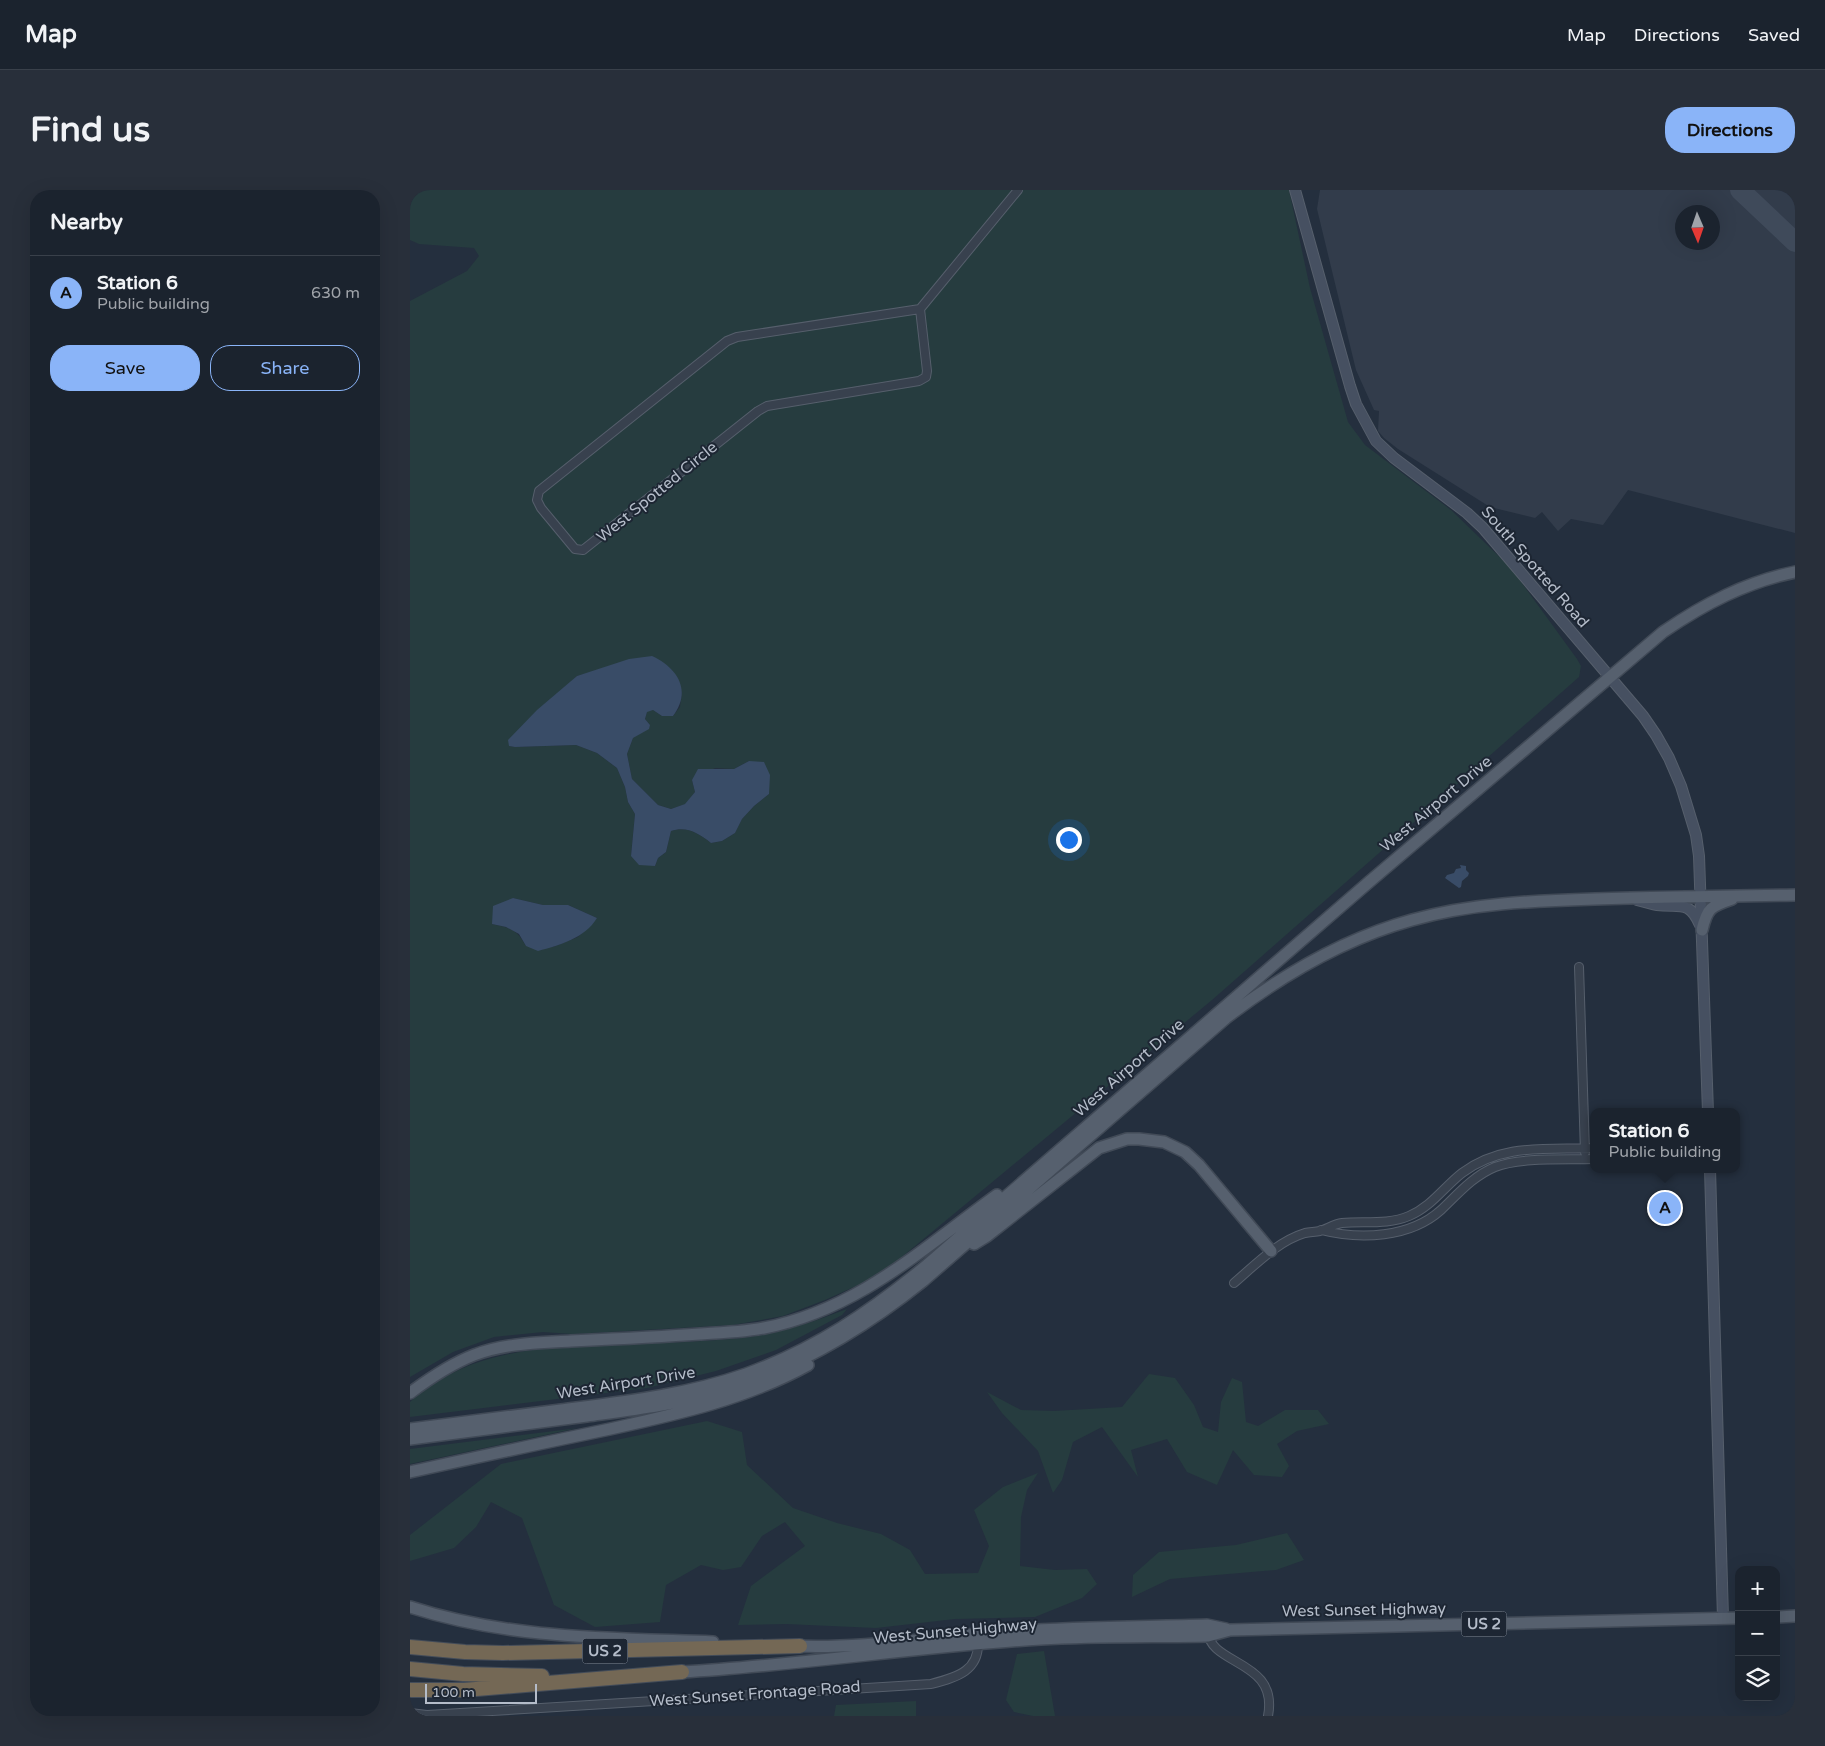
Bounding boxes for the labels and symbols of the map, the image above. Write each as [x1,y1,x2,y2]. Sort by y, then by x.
north arrow [1675,205,1720,250]
street label: West Spotted Circle [592,437,722,547]
street label: South Spotted Road [1477,502,1593,632]
street label: West Airport Drive [1376,751,1496,857]
your location [1056,827,1082,853]
street label: West Airport Drive [1070,1015,1188,1121]
pin: A [1649,1189,1681,1227]
street label: West Airport Drive [555,1362,697,1404]
street label: West Sunset Highway [1282,1599,1447,1621]
road number: US 2 [1462,1612,1506,1636]
street label: West Sunset Highway [872,1614,1038,1648]
road number: US 2 [582,1638,628,1664]
street label: West Sunset Frontage Road [649,1677,861,1711]
scale bar [425,1681,538,1704]

